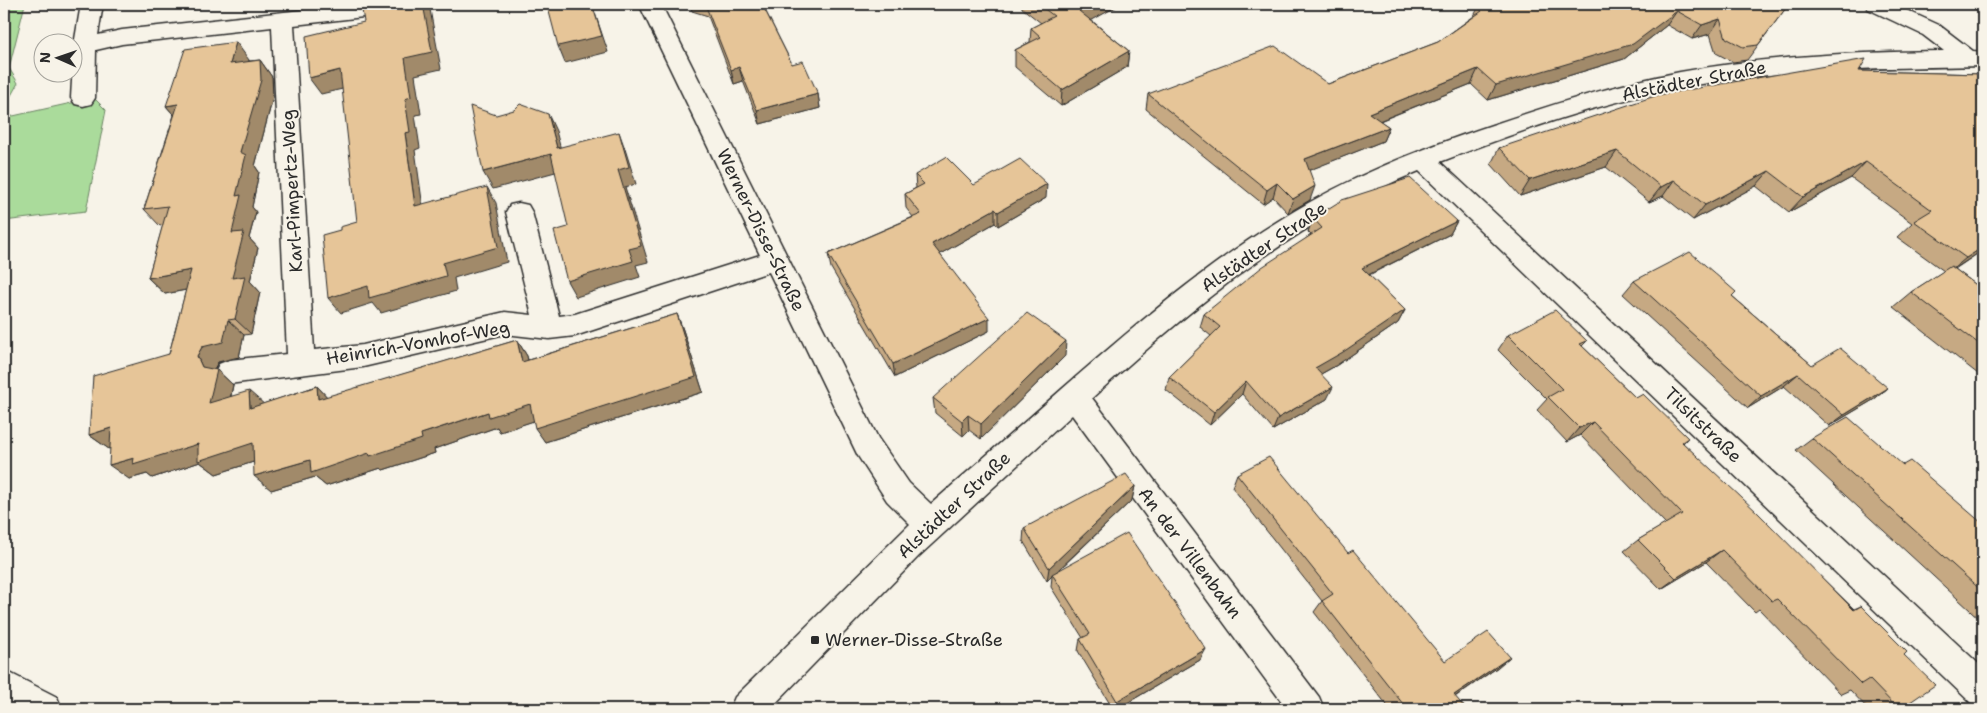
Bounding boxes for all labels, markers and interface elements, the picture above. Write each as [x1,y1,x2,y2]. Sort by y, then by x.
north arrow [32,32,82,82]
text: N [36,52,54,63]
street label: Alstädter Straße [1620,55,1768,107]
street label: Karl-Pimpertz-Weg [276,109,308,273]
street label: Werner-Disse-Straße [711,145,811,315]
street label: Alstädter Straße [1197,196,1331,298]
street label: Heinrich-Vomhof-Weg [324,315,512,371]
street label: Tilsitstraße [1659,382,1747,468]
street label: Alstädter Straße [892,446,1016,564]
street label: An der Villenbahn [1133,483,1247,623]
place label: Werner-Disse-Straße [825,628,1003,652]
marker: Werner-Disse-Straße [809,634,821,646]

